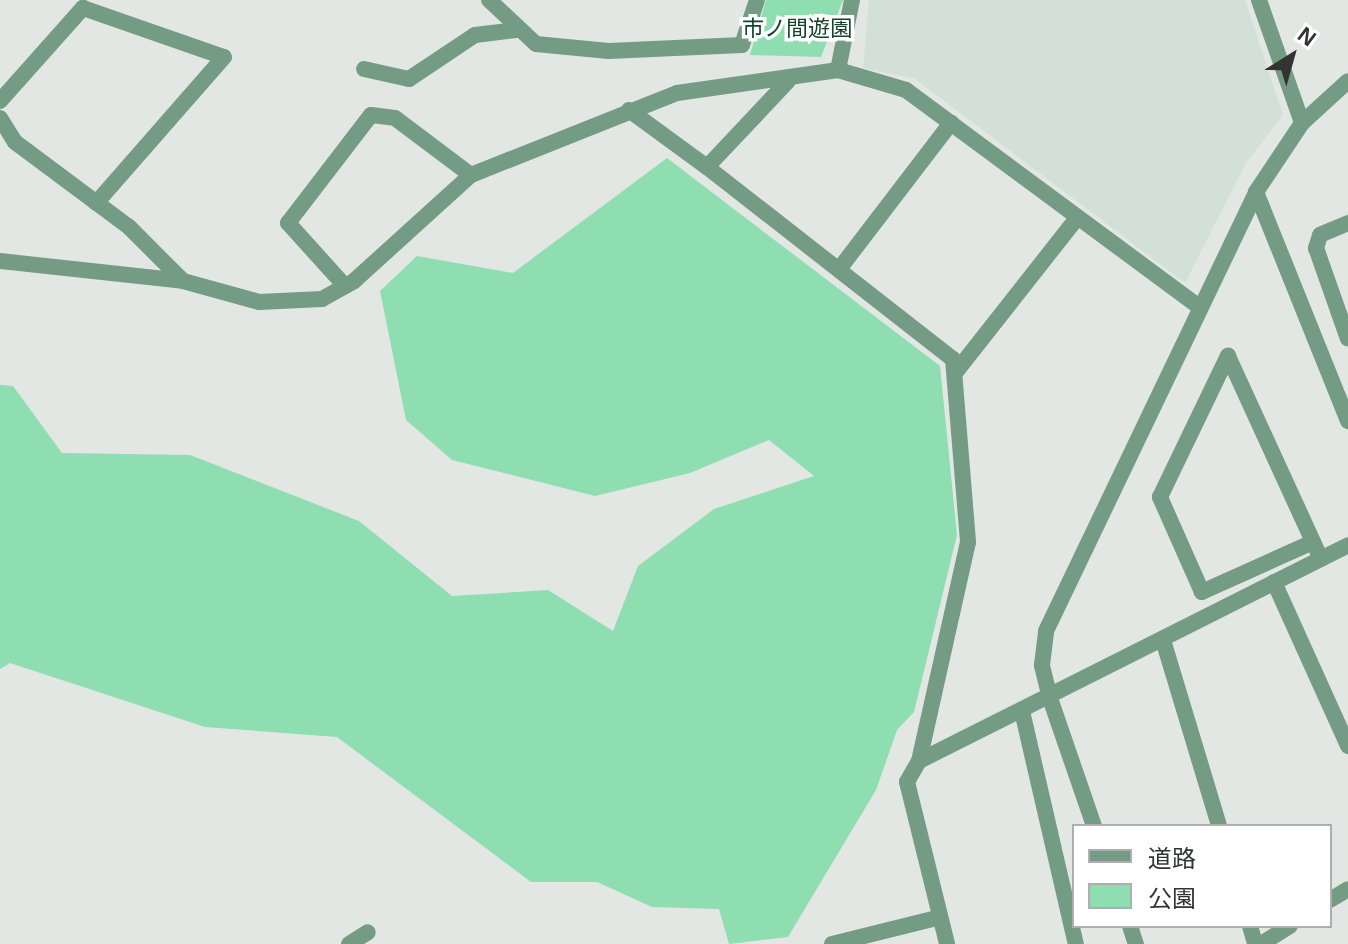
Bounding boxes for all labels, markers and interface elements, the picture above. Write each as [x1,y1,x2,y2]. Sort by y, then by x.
park label: 市ノ間遊園 [742,16,852,42]
north arrow [1252,16,1332,96]
text: N [1293,22,1321,51]
legend [1072,824,1332,928]
text: 道路 [1148,845,1196,872]
text: 公園 [1148,885,1196,912]

